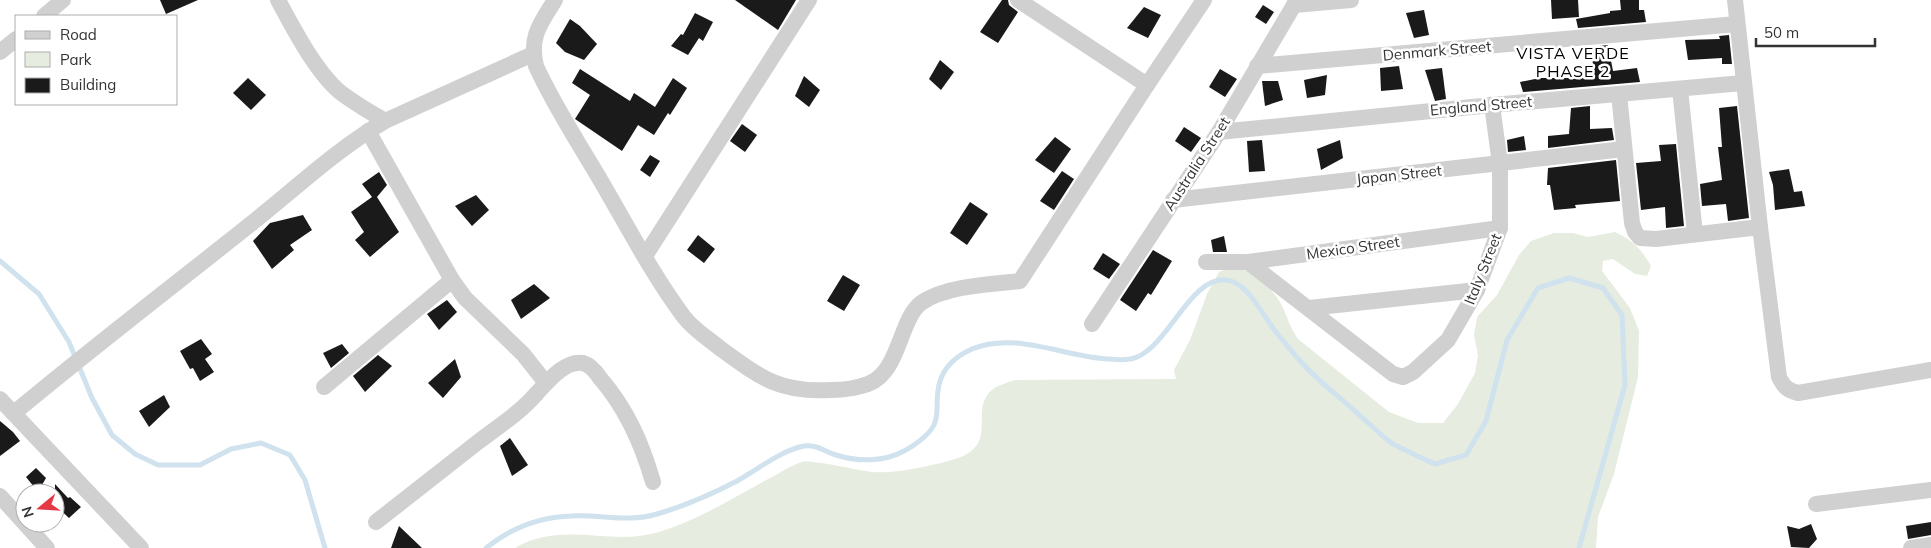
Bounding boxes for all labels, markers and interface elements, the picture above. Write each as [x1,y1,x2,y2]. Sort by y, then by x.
legend [15,15,178,105]
scale bar [1756,15,1875,47]
text: 50 m [1764,23,1799,42]
text: Road [60,25,97,44]
street label: Denmark Street [1382,36,1492,65]
district label: VISTA VERDE PHASE 2 [1516,43,1630,81]
text: Park [60,50,92,69]
text: Building [60,75,116,94]
street label: England Street [1429,92,1533,119]
street label: Australia Street [1159,113,1234,214]
street label: Japan Street [1355,161,1443,188]
street label: Italy Street [1460,230,1505,307]
street label: Mexico Street [1305,232,1401,263]
north arrow [15,483,65,533]
text: N [17,504,38,520]

